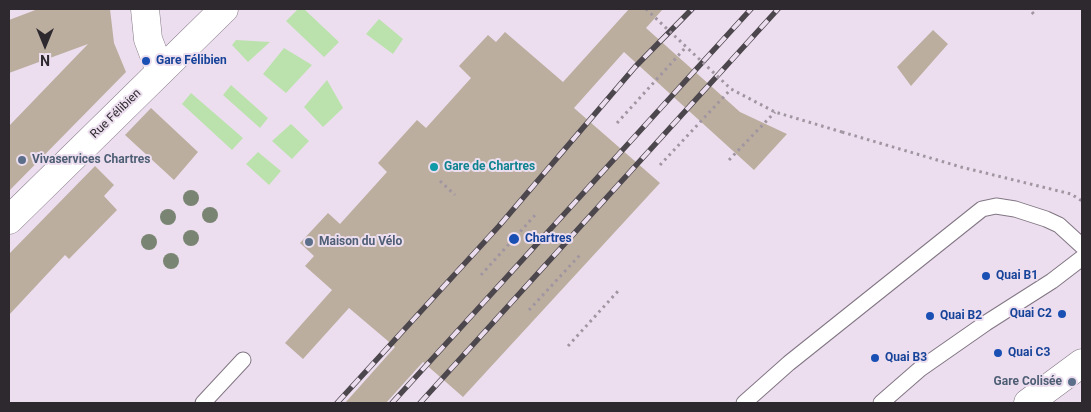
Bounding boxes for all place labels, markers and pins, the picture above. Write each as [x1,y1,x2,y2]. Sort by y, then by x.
place label: Gare Félibien [156,54,227,68]
marker: Gare Félibien [140,55,152,67]
place label: Vivaservices Chartres [32,153,150,167]
marker: Vivaservices Chartres [16,154,28,166]
place label: Gare de Chartres [444,160,535,174]
marker: Gare de Chartres [428,161,440,173]
marker: Chartres [507,232,521,246]
place label: Chartres [525,232,572,246]
place label: Maison du Vélo [319,235,402,249]
marker: Maison du Vélo [303,236,315,248]
place label: Quai B1 [996,269,1038,283]
marker: Quai B1 [980,270,992,282]
place label: Quai C2 [1010,307,1052,321]
marker: Quai C2 [1056,308,1068,320]
place label: Quai B2 [940,309,982,323]
marker: Quai B2 [924,310,936,322]
place label: Quai C3 [1008,346,1050,360]
marker: Quai C3 [992,347,1004,359]
place label: Quai B3 [885,351,927,365]
marker: Quai B3 [869,352,881,364]
place label: Gare Colisée [994,375,1062,389]
marker: Gare Colisée [1066,376,1078,388]

